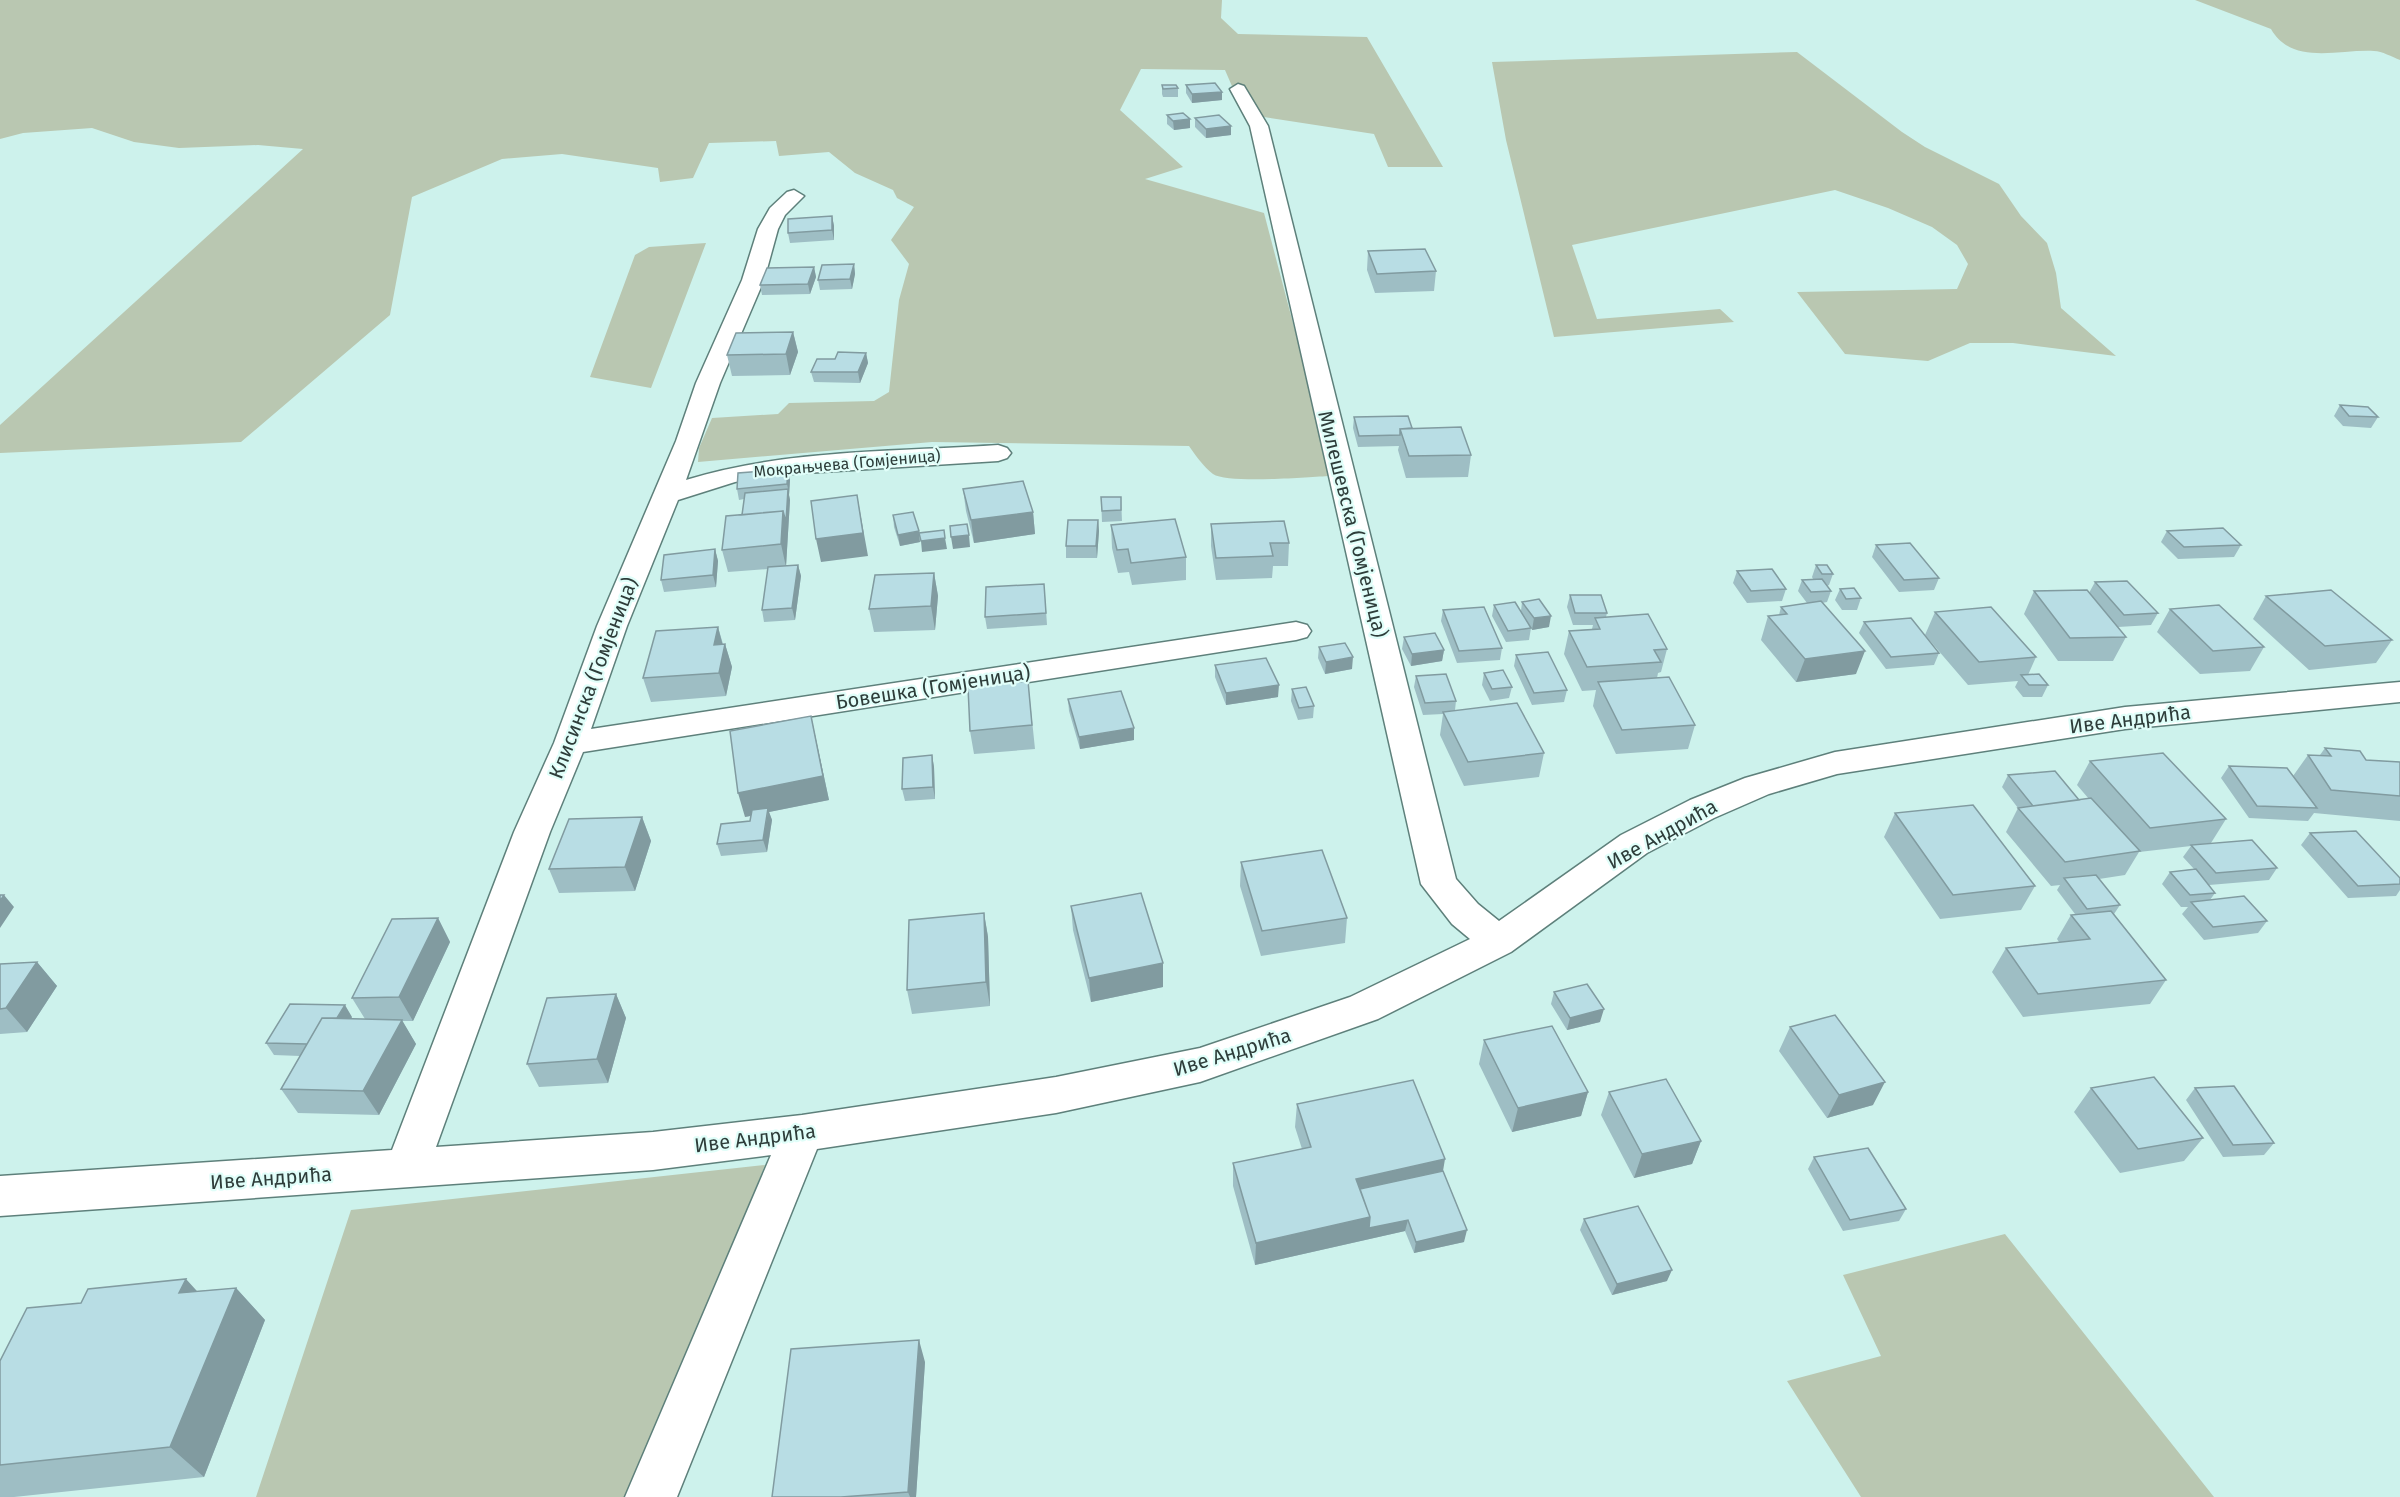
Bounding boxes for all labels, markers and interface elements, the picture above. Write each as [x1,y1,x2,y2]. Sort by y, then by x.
street label: Милешевска (Гомјеница) [1313,408,1393,640]
street label: Мокрањчева (Гомјеница) [753,446,941,481]
street label: Клисинска (Гомјеница) [544,574,642,782]
street label: Бовешка (Гомјеница) [834,660,1032,714]
street label: Иве Андрића [2068,700,2192,738]
street label: Иве Андрића [1603,794,1721,874]
street label: Иве Андрића [1170,1023,1294,1081]
street label: Иве Андрића [693,1119,817,1157]
street label: Иве Андрића [209,1162,333,1194]

